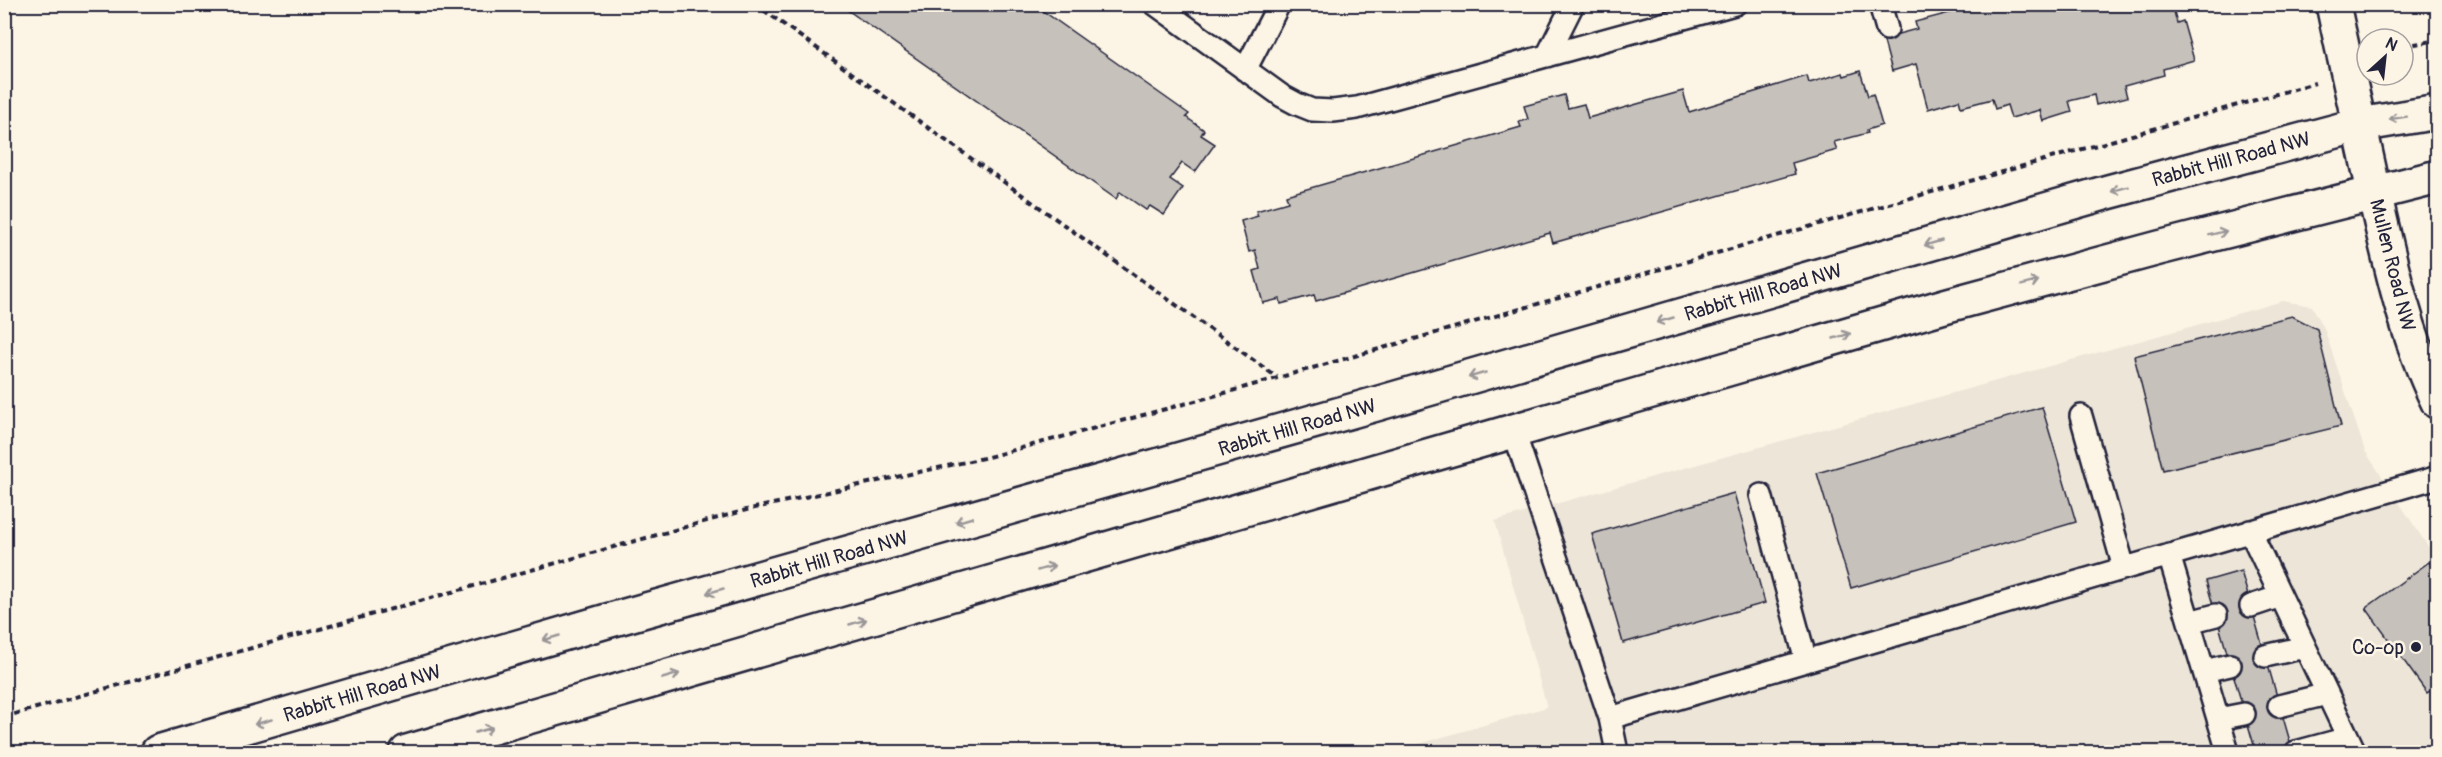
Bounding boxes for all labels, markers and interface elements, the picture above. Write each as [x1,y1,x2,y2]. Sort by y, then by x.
north arrow [2355,27,2415,87]
text: N [2382,33,2401,56]
one-way arrow [2389,113,2409,124]
street label: Rabbit Hill Road NW [2149,126,2313,193]
one-way arrow [2111,184,2130,195]
street label: Mullen Road NW [2364,196,2421,334]
one-way arrow [2208,226,2227,238]
one-way arrow [1924,238,1943,249]
street label: Rabbit Hill Road NW [1681,258,1845,327]
one-way arrow [2020,277,2039,288]
one-way arrow [1656,315,1675,327]
one-way arrow [1832,329,1851,341]
one-way arrow [1468,370,1487,381]
street label: Rabbit Hill Road NW [1215,393,1379,462]
one-way arrow [955,515,974,527]
street label: Rabbit Hill Road NW [747,525,911,594]
one-way arrow [1036,562,1055,573]
one-way arrow [706,585,725,597]
one-way arrow [848,616,867,627]
one-way arrow [542,633,561,644]
place label: Co-op [2352,635,2404,660]
marker: Co-op [2409,640,2423,654]
street label: Rabbit Hill Road NW [280,659,444,728]
one-way arrow [661,670,680,681]
one-way arrow [254,717,273,728]
one-way arrow [474,724,493,736]

